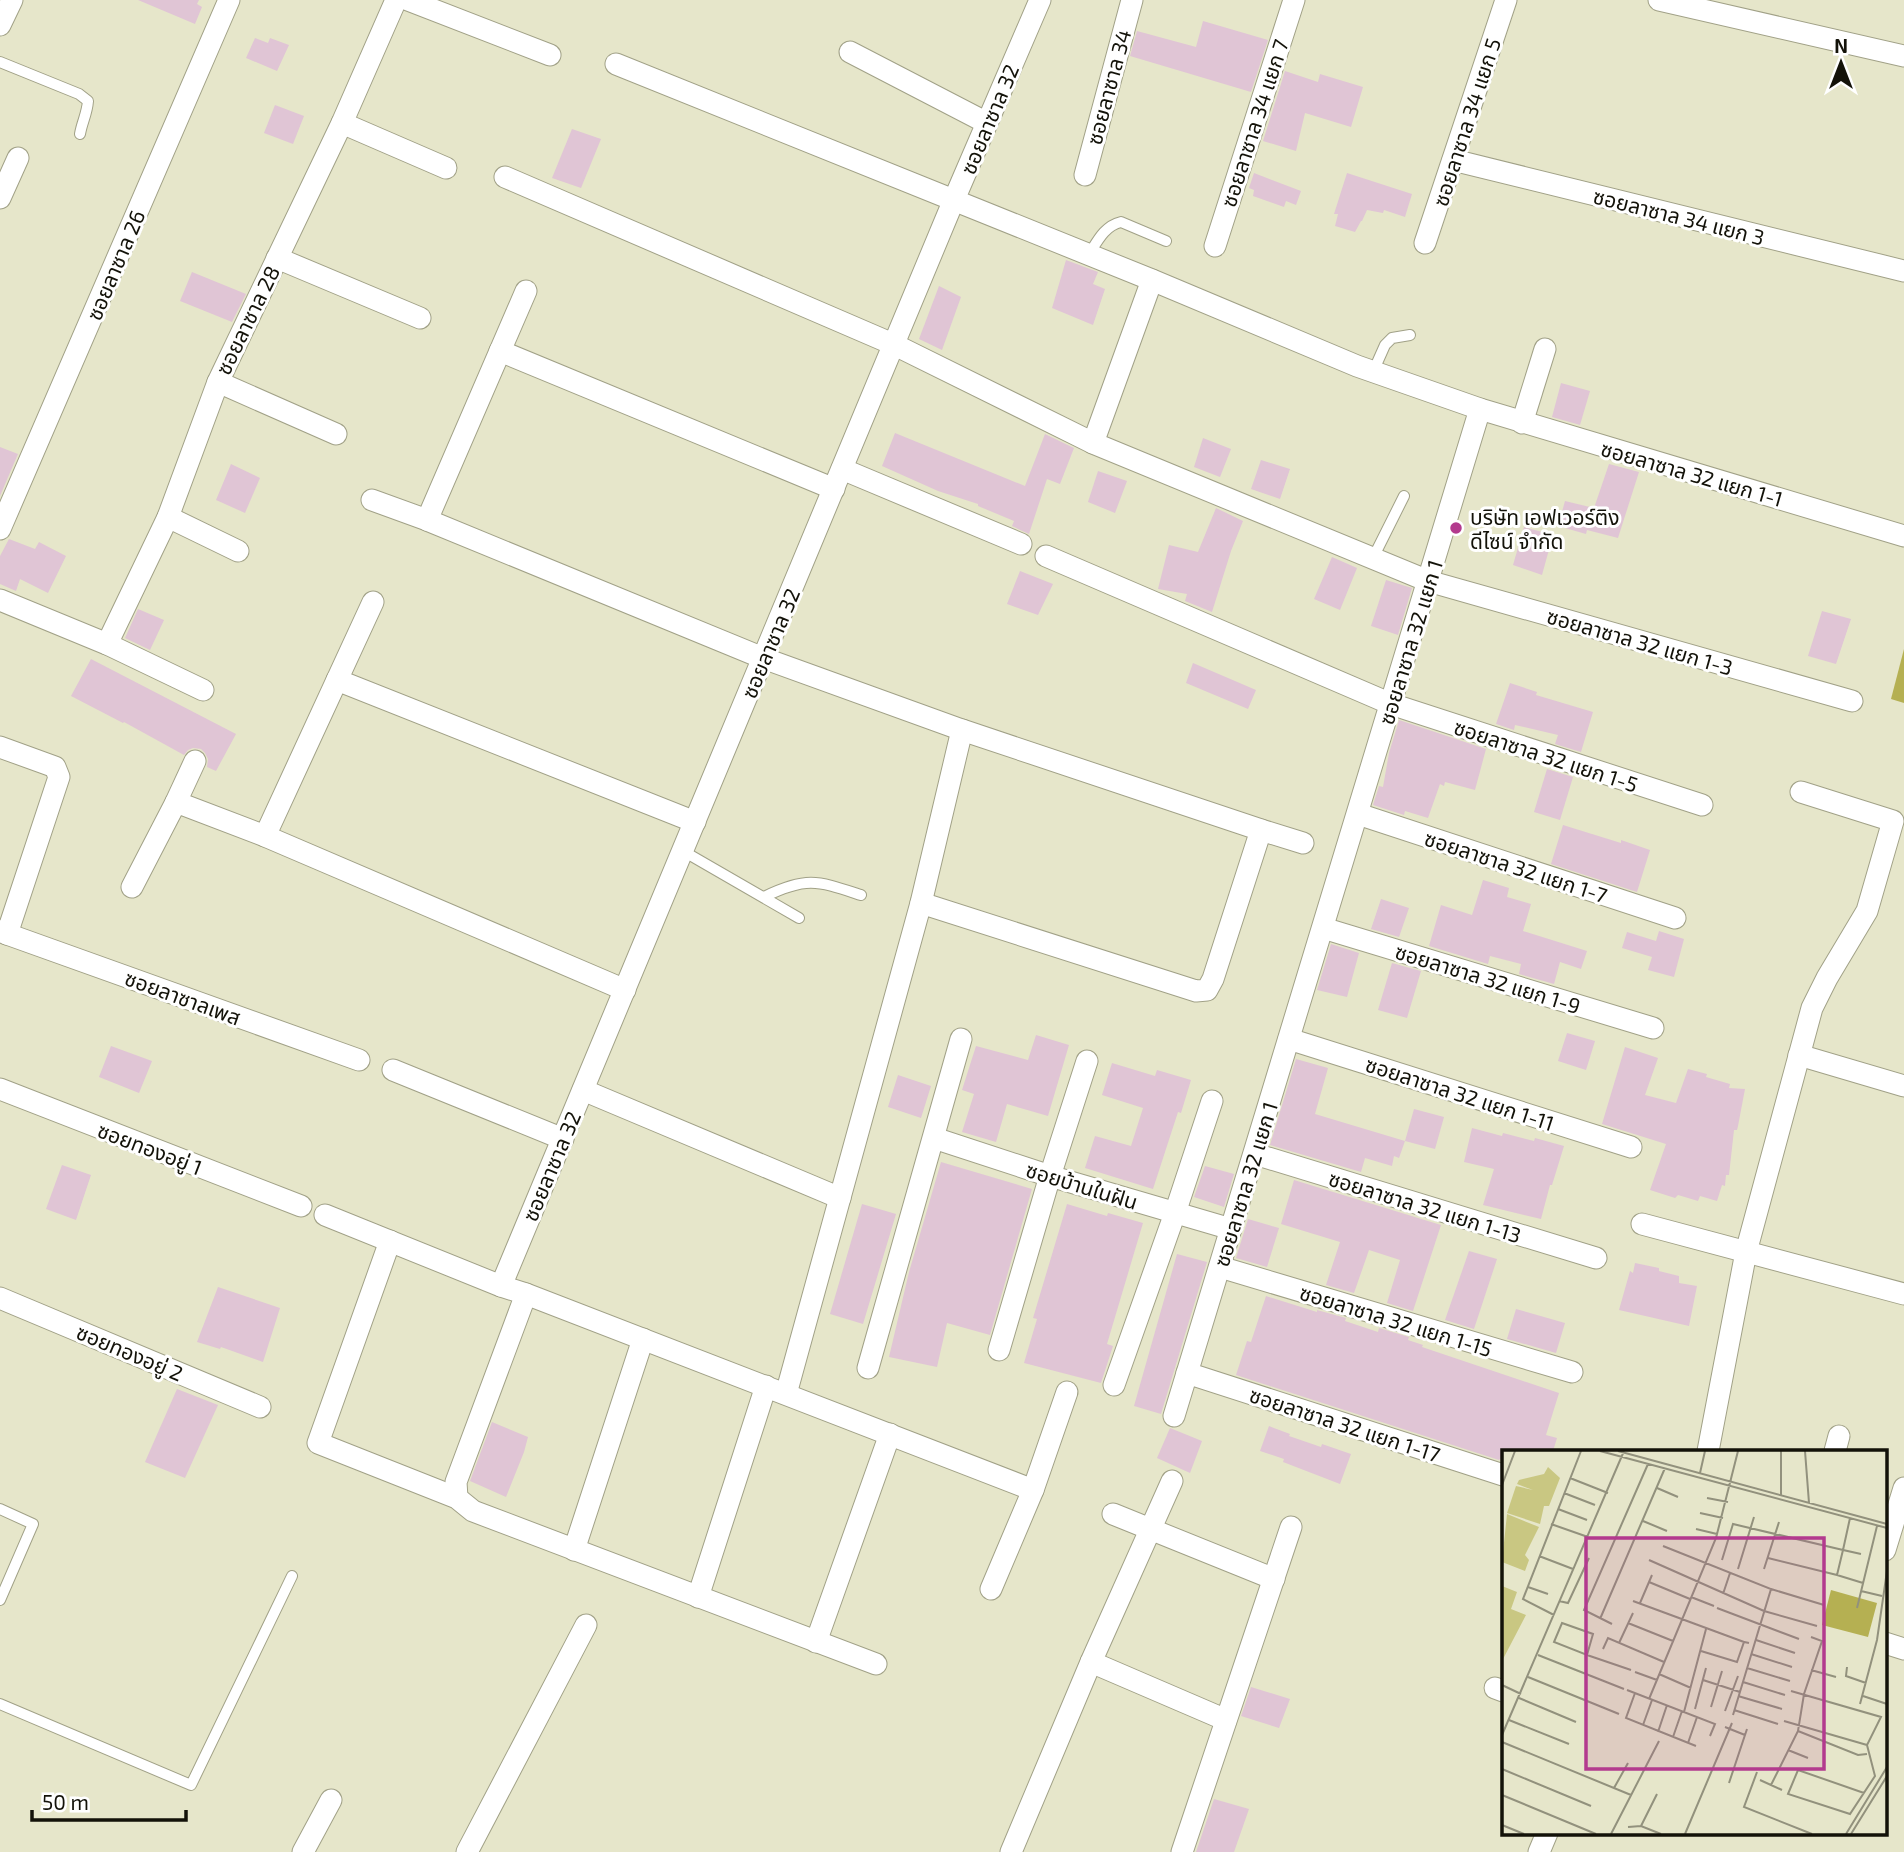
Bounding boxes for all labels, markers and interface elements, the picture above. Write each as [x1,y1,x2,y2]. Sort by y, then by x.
street label: ซอยลาซาล 34 [1081,27,1135,147]
north arrow [1806,28,1876,98]
text: N [1834,34,1848,57]
street label: ซอยลาซาล 34 แยก 5 [1427,35,1505,209]
street label: ซอยลาซาล 34 แยก 7 [1215,36,1293,210]
street label: ซอยลาซาล 32 [955,60,1023,178]
street label: ซอยลาซาล 34 แยก 3 [1591,183,1767,249]
street label: ซอยลาซาล 26 [81,206,149,324]
street label: ซอยลาซาล 28 [210,261,284,379]
street label: ซอยลาซาล 32 แยก 1-1 [1598,435,1786,511]
place label: บริษัท เอฟเวอร์ติง ดีไซน์ จำกัด [1470,504,1619,553]
marker: บริษัท เอฟเวอร์ติง ดีไซน์ จำกัด [1448,520,1464,536]
street label: ซอยลาซาล 32 แยก 1 [1373,556,1447,728]
street label: ซอยลาซาล 32 [736,584,804,702]
street label: ซอยลาซาล 32 แยก 1-3 [1544,602,1736,680]
street label: ซอยลาซาล 32 แยก 1-5 [1451,713,1641,797]
street label: ซอยลาซาล 32 แยก 1-7 [1422,825,1611,907]
street label: ซอยลาซาล 32 แยก 1-9 [1392,938,1584,1018]
street label: ซอยลาซาลเพส [122,965,244,1029]
street label: ซอยลาซาล 32 แยก 1-11 [1363,1051,1557,1135]
street label: ซอยลาซาล 32 แยก 1 [1208,1098,1282,1270]
street label: ซอยลาซาล 32 [517,1107,585,1225]
street label: ซอยทองอยู่ 1 [94,1117,206,1181]
street label: ซอยบ้านในฝัน [1023,1156,1141,1214]
street label: ซอยลาซาล 32 แยก 1-13 [1326,1165,1524,1247]
street label: ซอยลาซาล 32 แยก 1-15 [1297,1279,1495,1361]
street label: ซอยทองอยู่ 2 [72,1318,187,1387]
street label: ซอยลาซาล 32 แยก 1-17 [1246,1381,1444,1467]
inset map [1502,1450,1886,1834]
scale bar [32,1778,186,1822]
text: 50 m [42,1789,89,1814]

